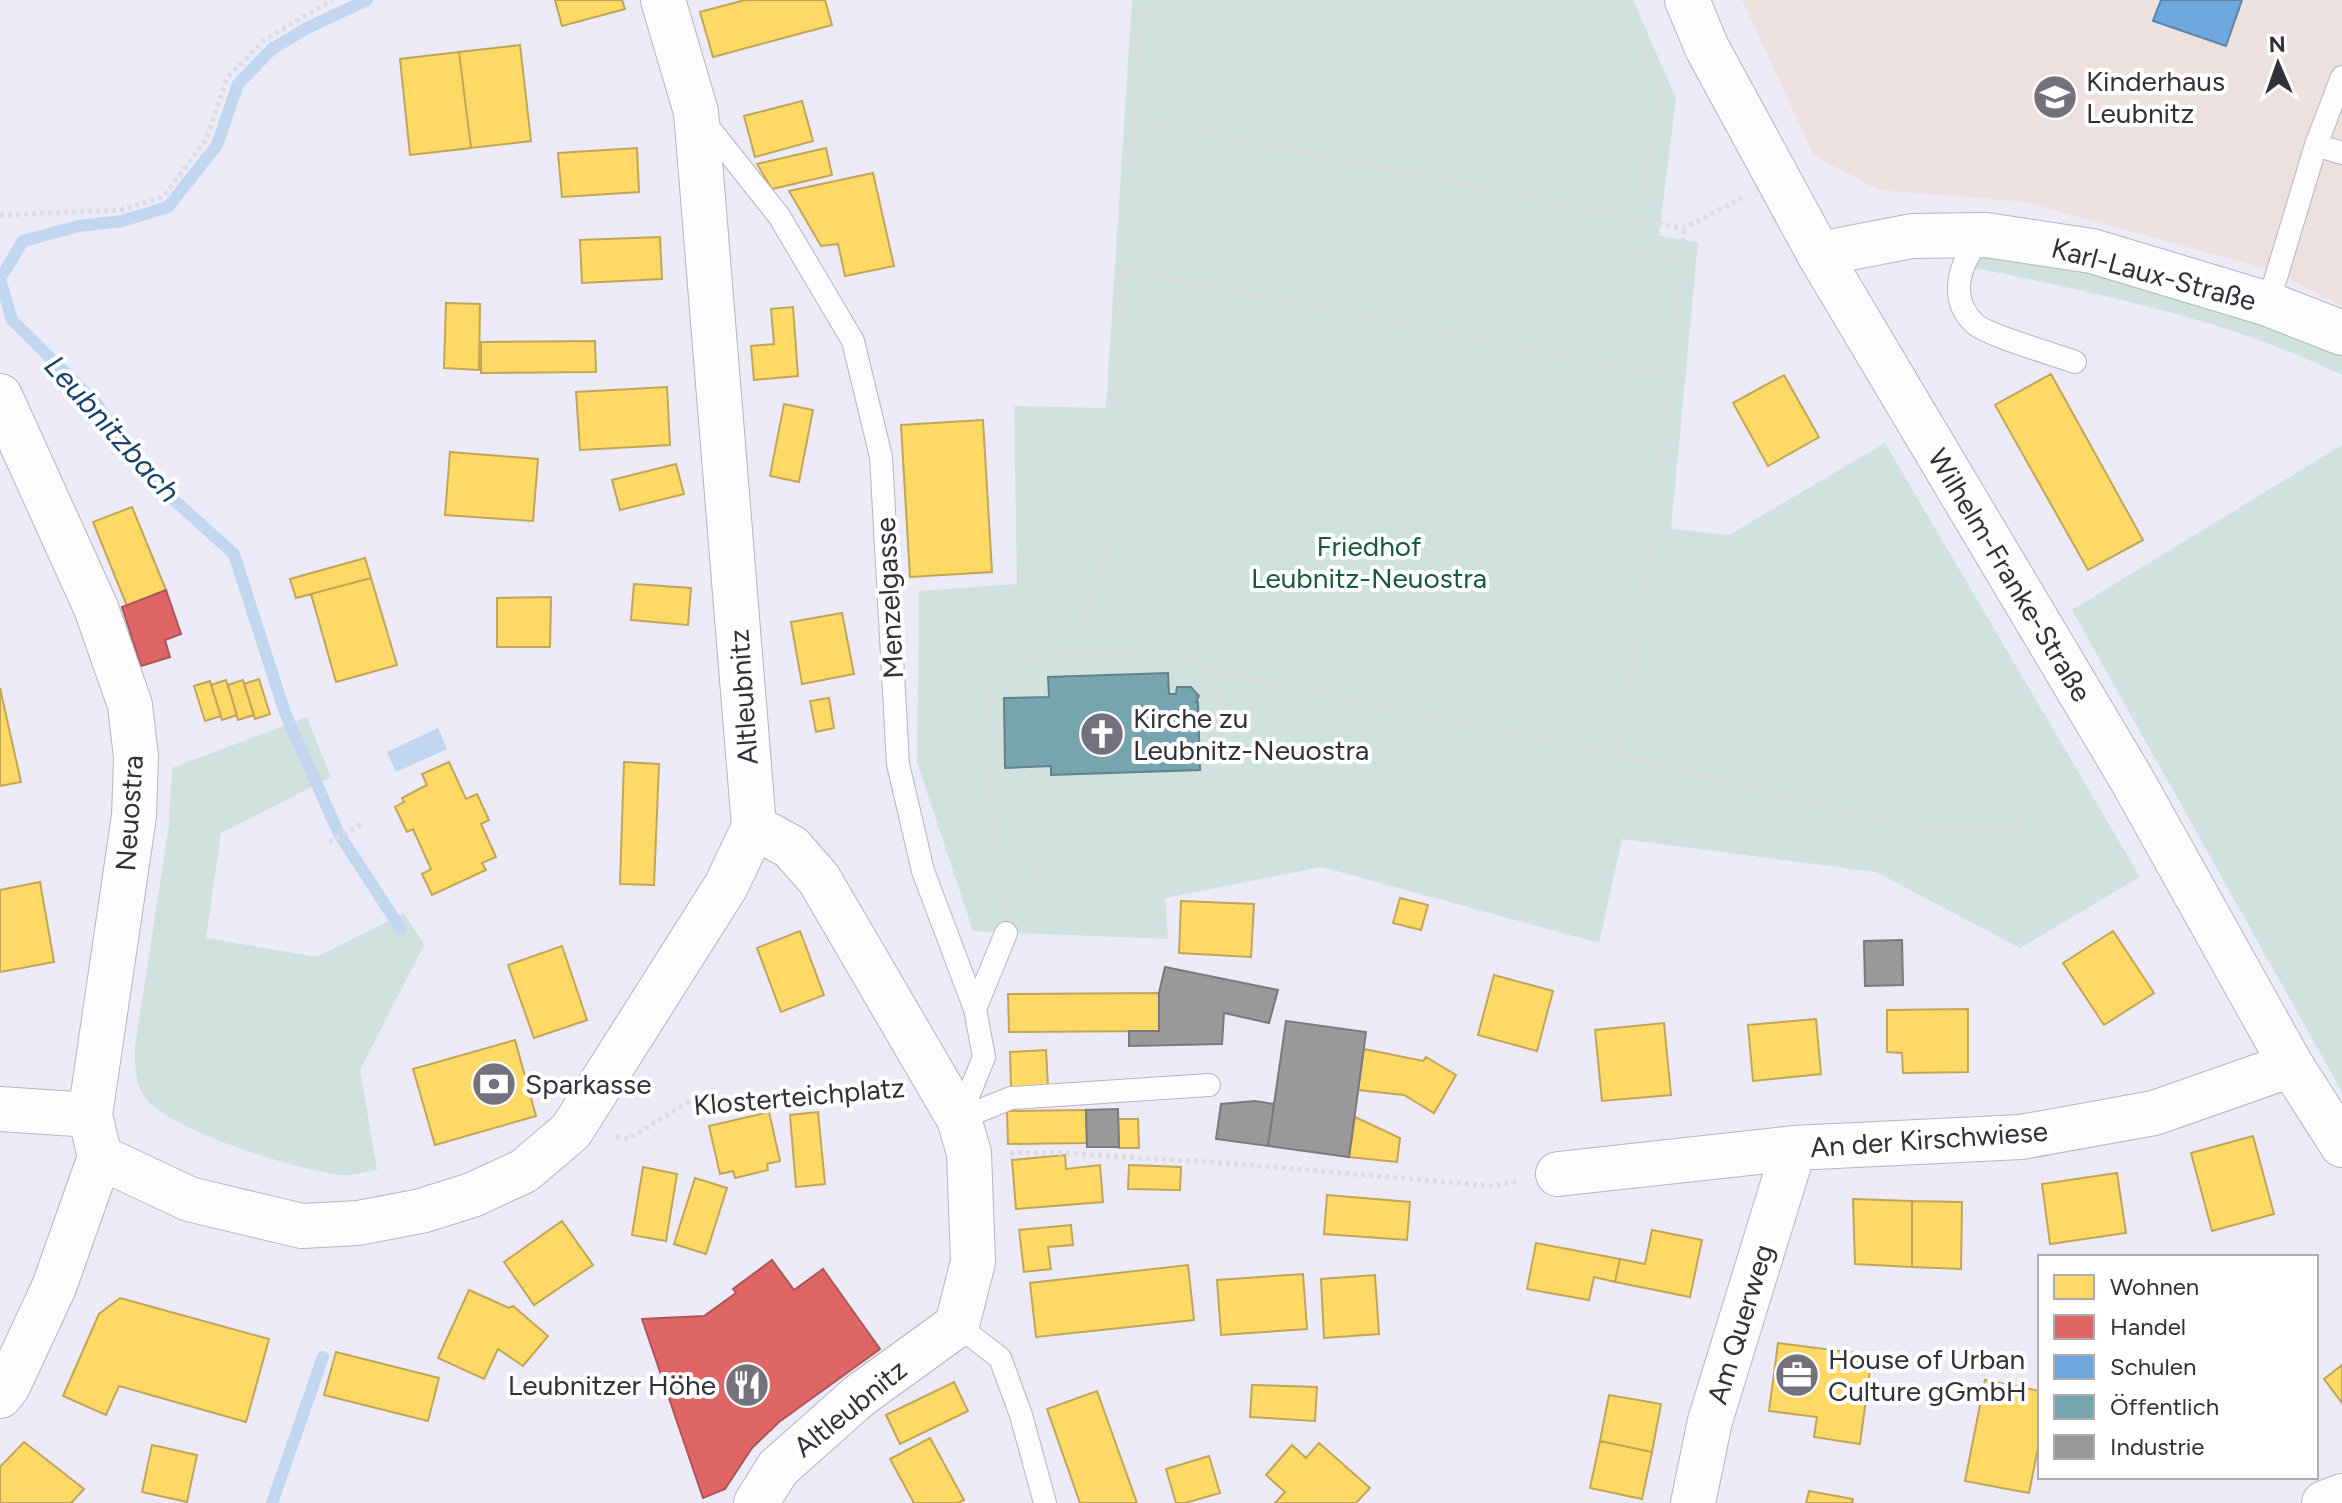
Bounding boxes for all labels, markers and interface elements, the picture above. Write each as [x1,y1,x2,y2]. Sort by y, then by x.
north arrow [2238,24,2318,104]
text: N [2268,31,2286,58]
place label: Kinderhaus Leubnitz [2086,64,2225,130]
school or university icon: Kinderhaus Leubnitz [2031,73,2079,121]
street label: Karl-Laux-Straße [2048,230,2260,318]
water label: Leubnitzbach [37,348,188,510]
street label: Wilhelm-Franke-Straße [1921,442,2099,708]
street label: Menzelgasse [868,516,910,680]
park label: Friedhof Leubnitz-Neuostra [1251,529,1487,595]
street label: Altleubnitz [721,628,765,766]
place label: Kirche zu Leubnitz-Neuostra [1133,701,1369,767]
church icon: Kirche zu Leubnitz-Neuostra [1078,710,1126,758]
street label: Neuostra [108,754,150,872]
bank icon: Sparkasse [470,1060,518,1108]
place label: Sparkasse [525,1067,651,1101]
street label: Klosterteichplatz [692,1070,906,1122]
street label: An der Kirschwiese [1809,1114,2049,1164]
street label: Am Querweg [1700,1240,1780,1408]
legend [2038,1255,2318,1479]
text: Wohnen [2110,1272,2199,1301]
text: Handel [2110,1312,2186,1341]
place label: House of Urban Culture gGmbH [1828,1342,2027,1408]
office icon: House of Urban Culture gGmbH [1773,1351,1821,1399]
street label: Altleubnitz [787,1352,913,1464]
text: Schulen [2110,1352,2196,1381]
restaurant icon: Leubnitzer Höhe [723,1361,771,1409]
place label: Leubnitzer Höhe [508,1368,716,1402]
text: Öffentlich [2110,1392,2219,1421]
text: Industrie [2110,1432,2204,1461]

